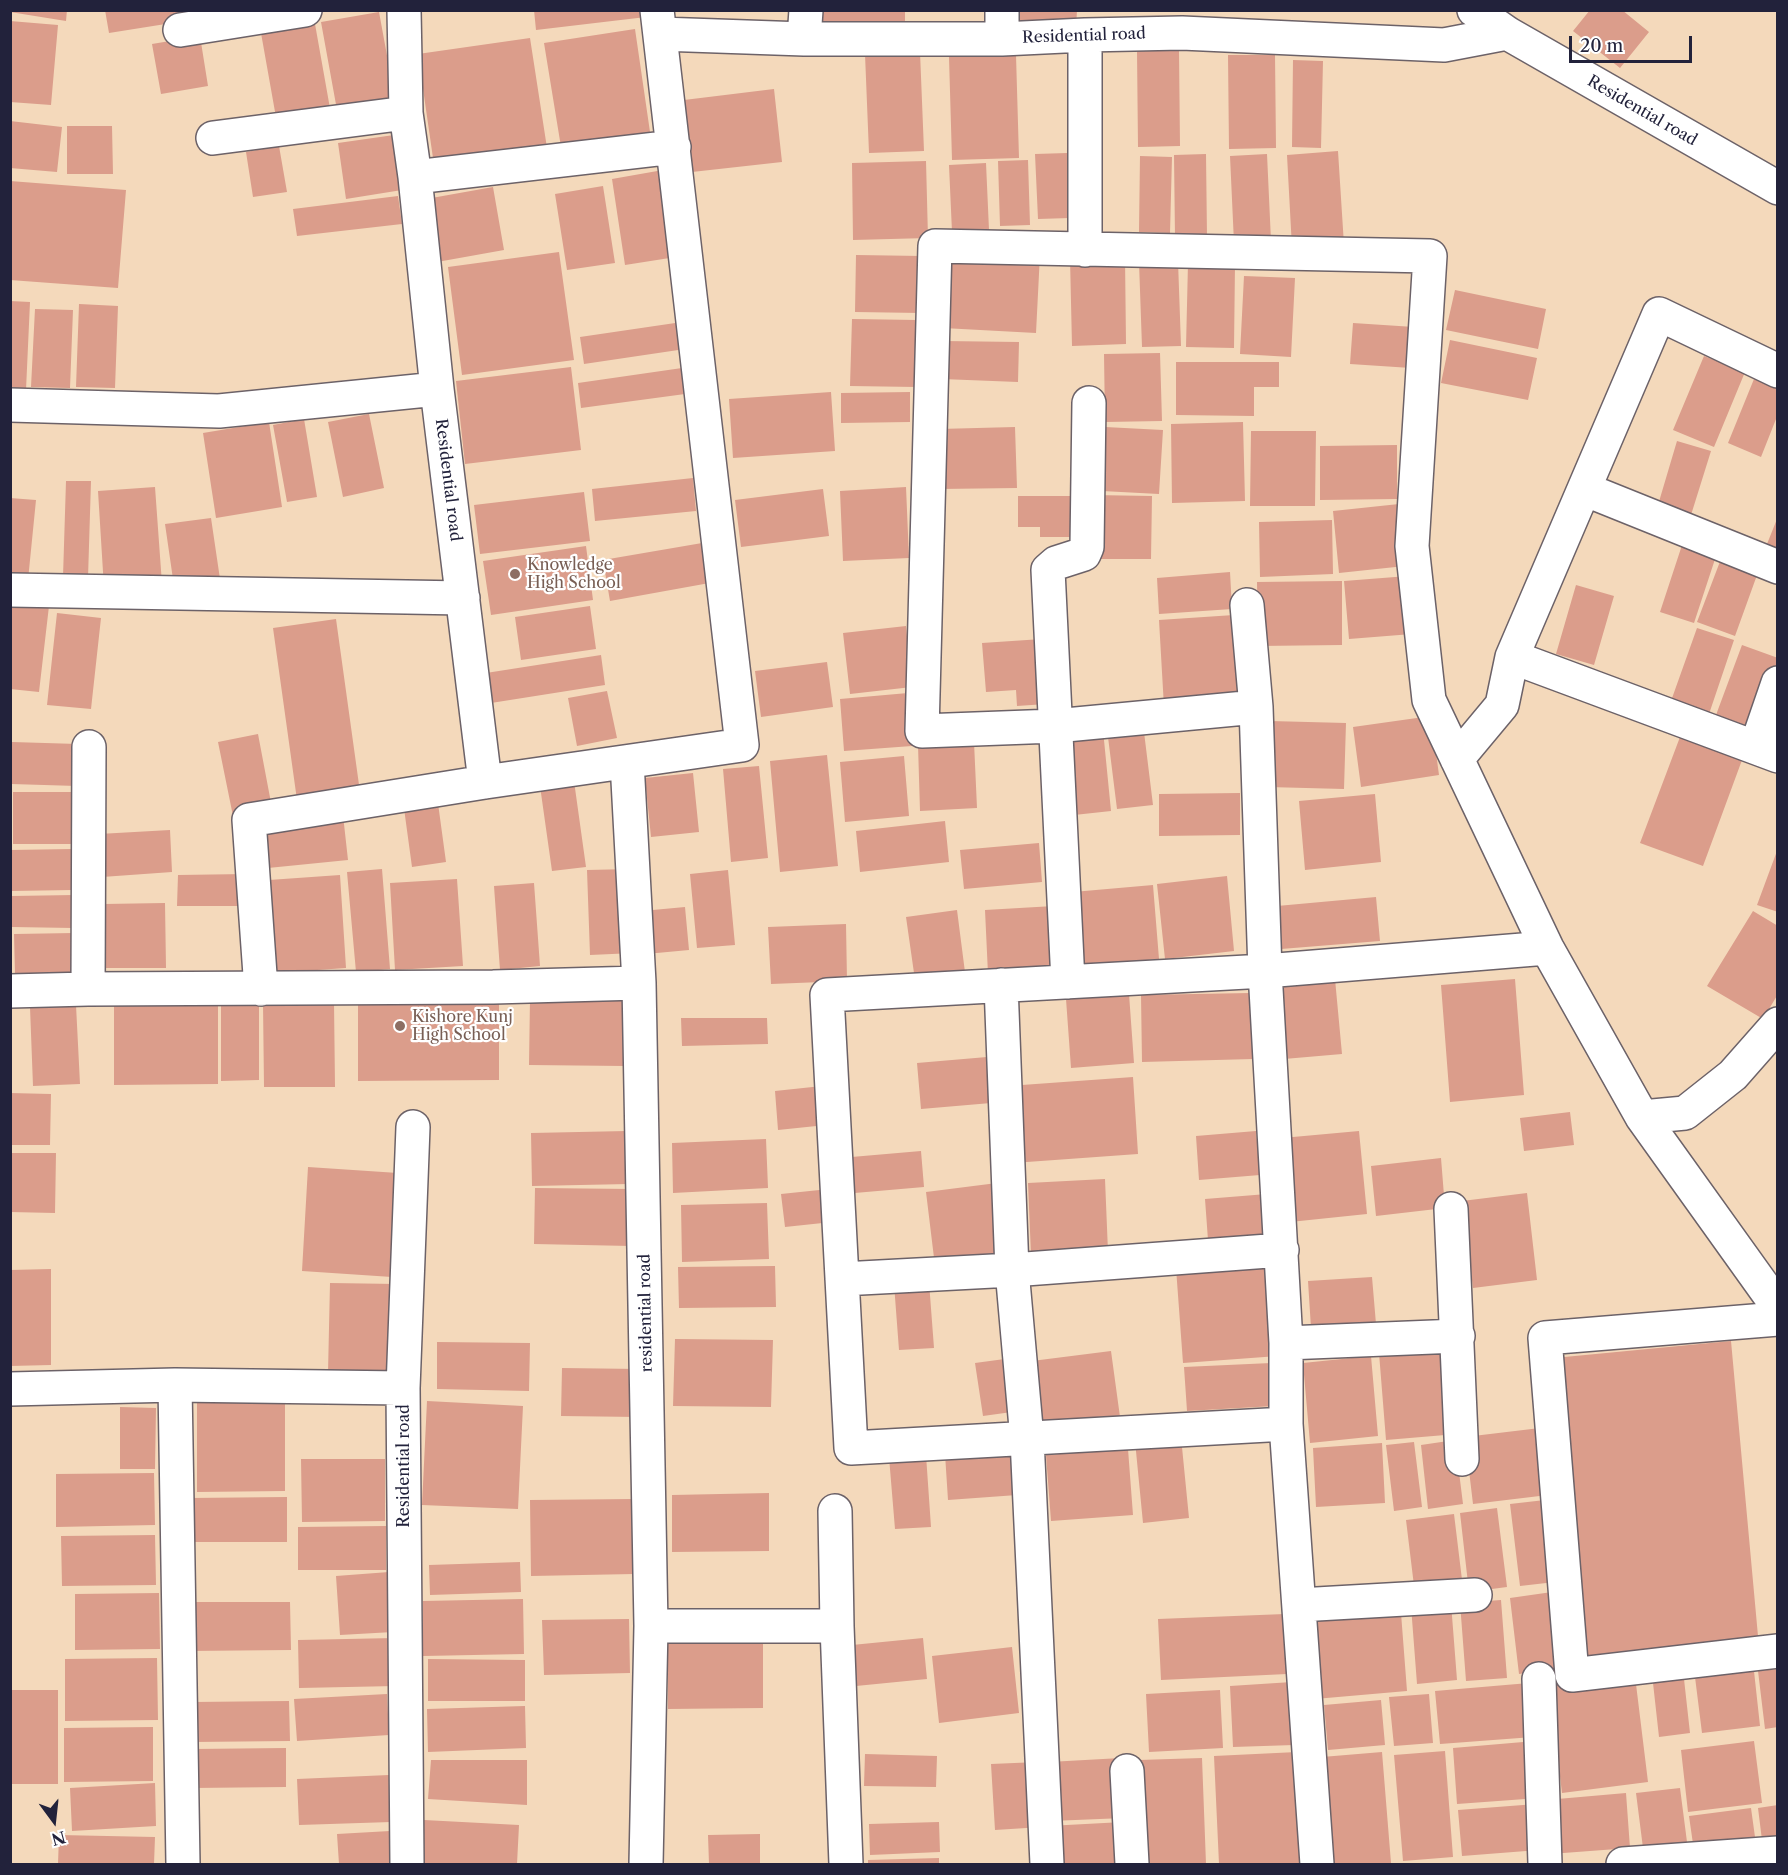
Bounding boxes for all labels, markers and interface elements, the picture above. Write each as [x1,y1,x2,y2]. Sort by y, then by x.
street label: Residential road [1022,24,1146,48]
scale bar [1572,24,1695,62]
text: 20 m [1580,35,1623,57]
street label: Residential road [1584,72,1700,150]
street label: Residential road [431,417,465,543]
place label: Knowledge High School [527,555,621,593]
marker: Knowledge High School [508,567,522,581]
place label: Kishore Kunj High School [412,1007,513,1045]
marker: Kishore Kunj High School [393,1019,407,1033]
street label: residential road [635,1254,657,1372]
street label: Residential road [394,1404,414,1528]
north arrow [24,1791,84,1851]
text: N [49,1827,68,1850]

